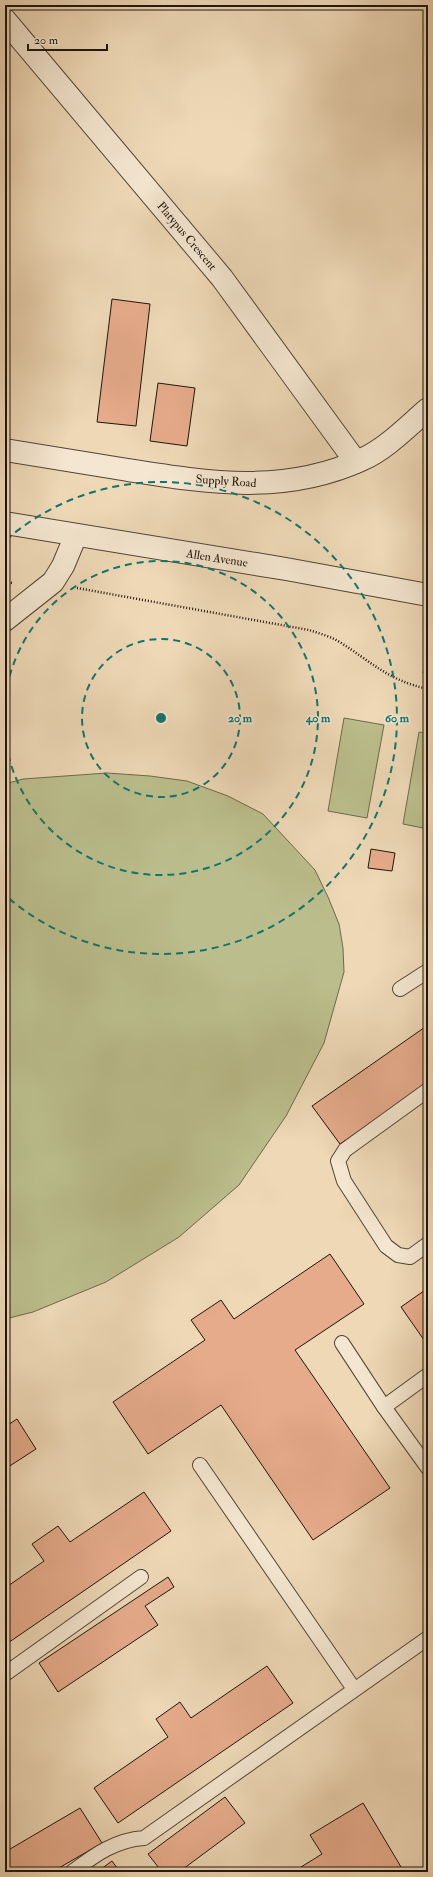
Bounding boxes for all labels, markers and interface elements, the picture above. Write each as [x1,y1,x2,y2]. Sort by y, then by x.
scale bar [28,26,107,52]
text: 20 m [34,33,59,48]
street label: Platypus Crescent [153,199,220,274]
street label: Supply Road [195,472,257,491]
street label: Allen Avenue [184,546,249,571]
centre of rings [154,711,168,725]
text: 20 m [228,711,253,726]
text: 40 m [305,711,331,726]
text: 60 m [385,711,410,726]

